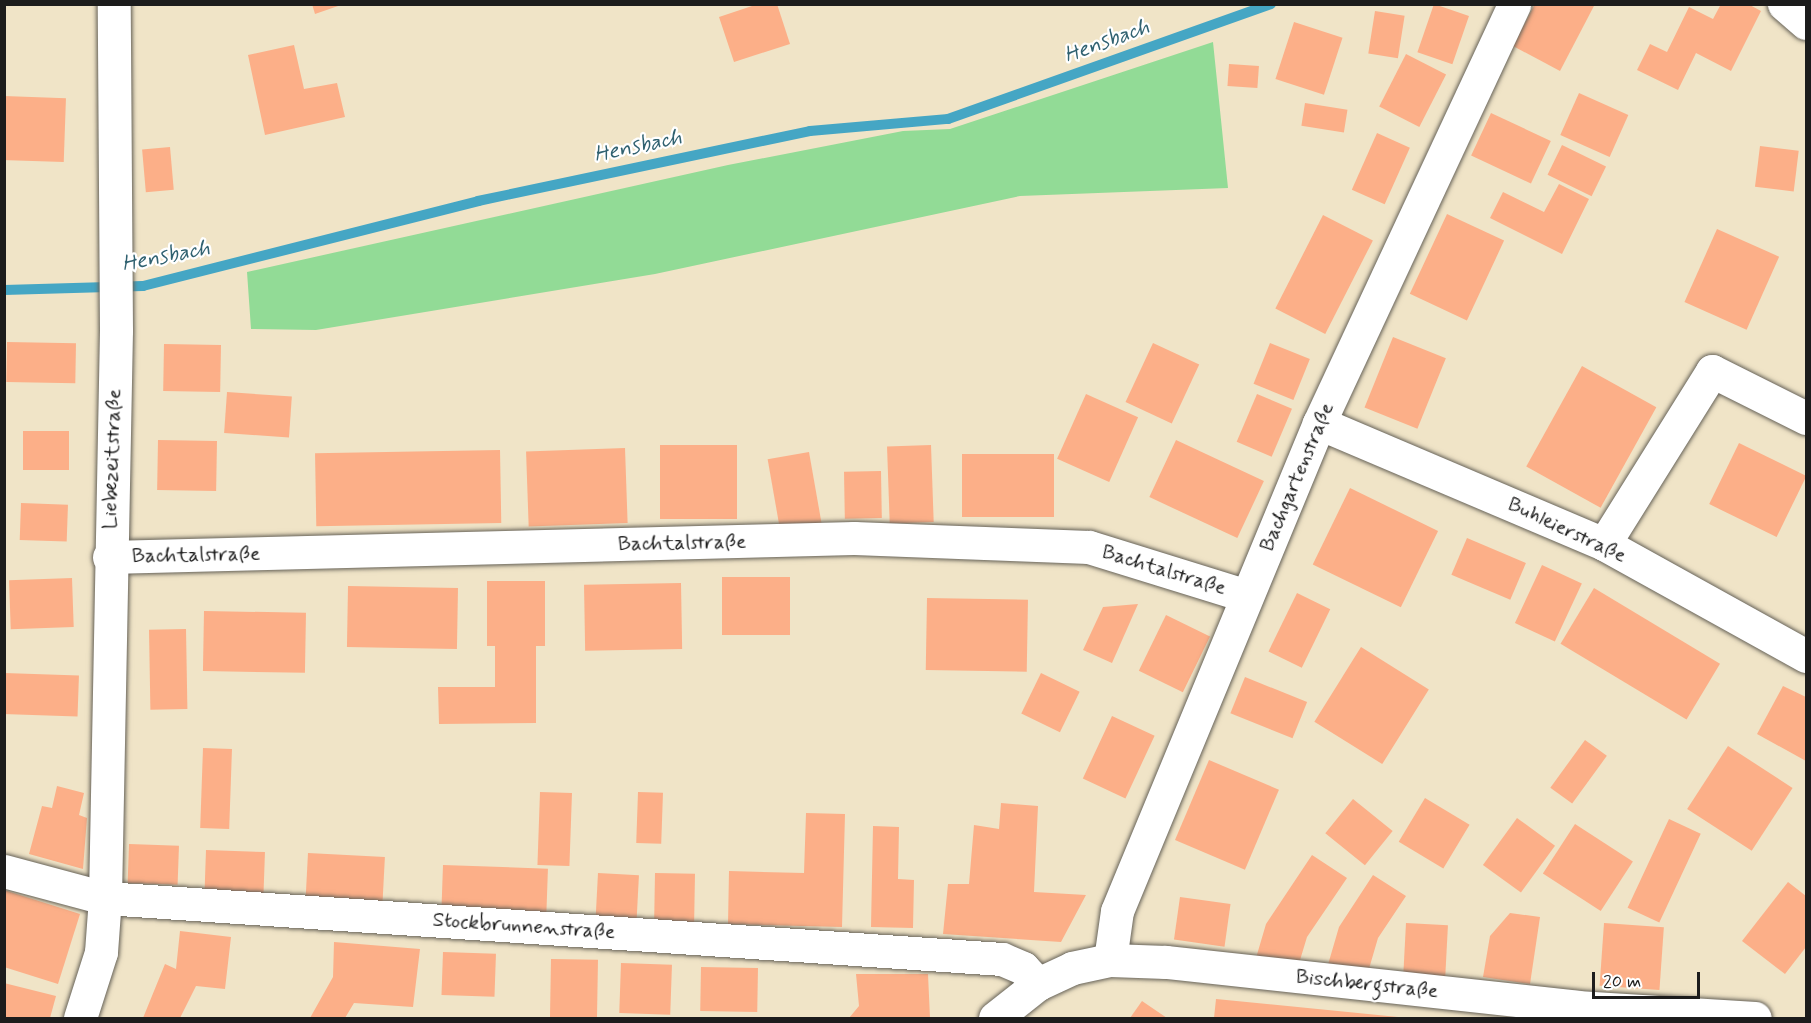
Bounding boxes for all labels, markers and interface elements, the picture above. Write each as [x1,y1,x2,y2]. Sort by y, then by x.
water label: Hensbach [1061,14,1153,70]
water label: Hensbach [592,125,684,169]
water label: Hensbach [120,236,212,278]
street label: Liebezeitstraße [97,388,127,530]
street label: Bachgartenstraße [1254,399,1340,555]
street label: Buhleierstraße [1504,492,1630,568]
street label: Bachtalstraße [618,529,746,557]
street label: Bachtalstraße [1099,539,1229,601]
street label: Bachtalstraße [132,541,260,569]
street label: Stockbrunnenstraße [432,907,616,945]
scale bar [1595,960,1703,998]
street label: Bischbergstraße [1295,964,1439,1004]
text: 20 m [1603,970,1641,994]

